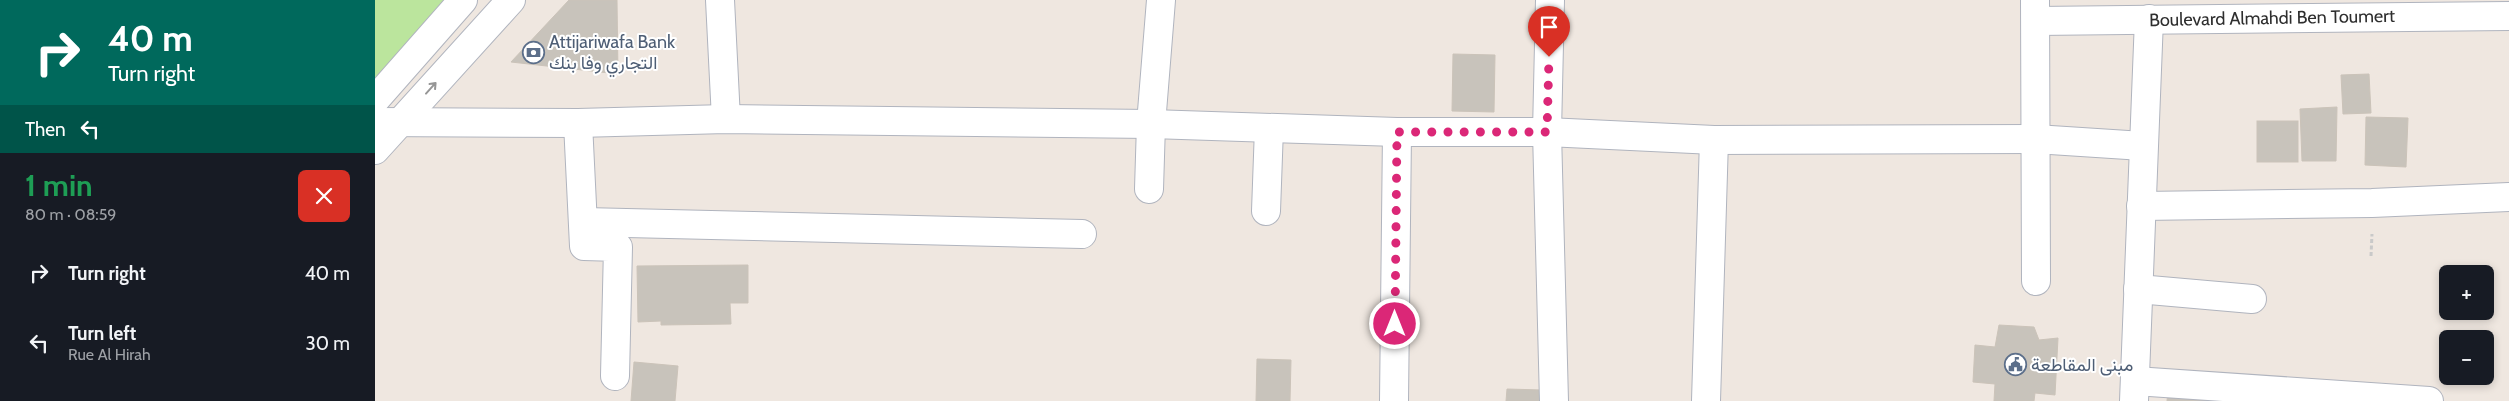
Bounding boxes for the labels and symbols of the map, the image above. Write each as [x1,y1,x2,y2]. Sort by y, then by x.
street label: Boulevard Almahdi Ben Toumert [2149,5,2395,31]
pin [1528,6,1570,57]
place label: Attijariwafa Bank التجاري وفا بنك [549,31,676,78]
bank icon: Attijariwafa Bank التجاري وفا بنك [521,40,545,64]
one-way arrow [425,82,437,95]
position arrow [1368,297,1420,349]
public building icon: مبنى المقاطعة [2003,353,2027,377]
place label: مبنى المقاطعة [2031,354,2133,376]

